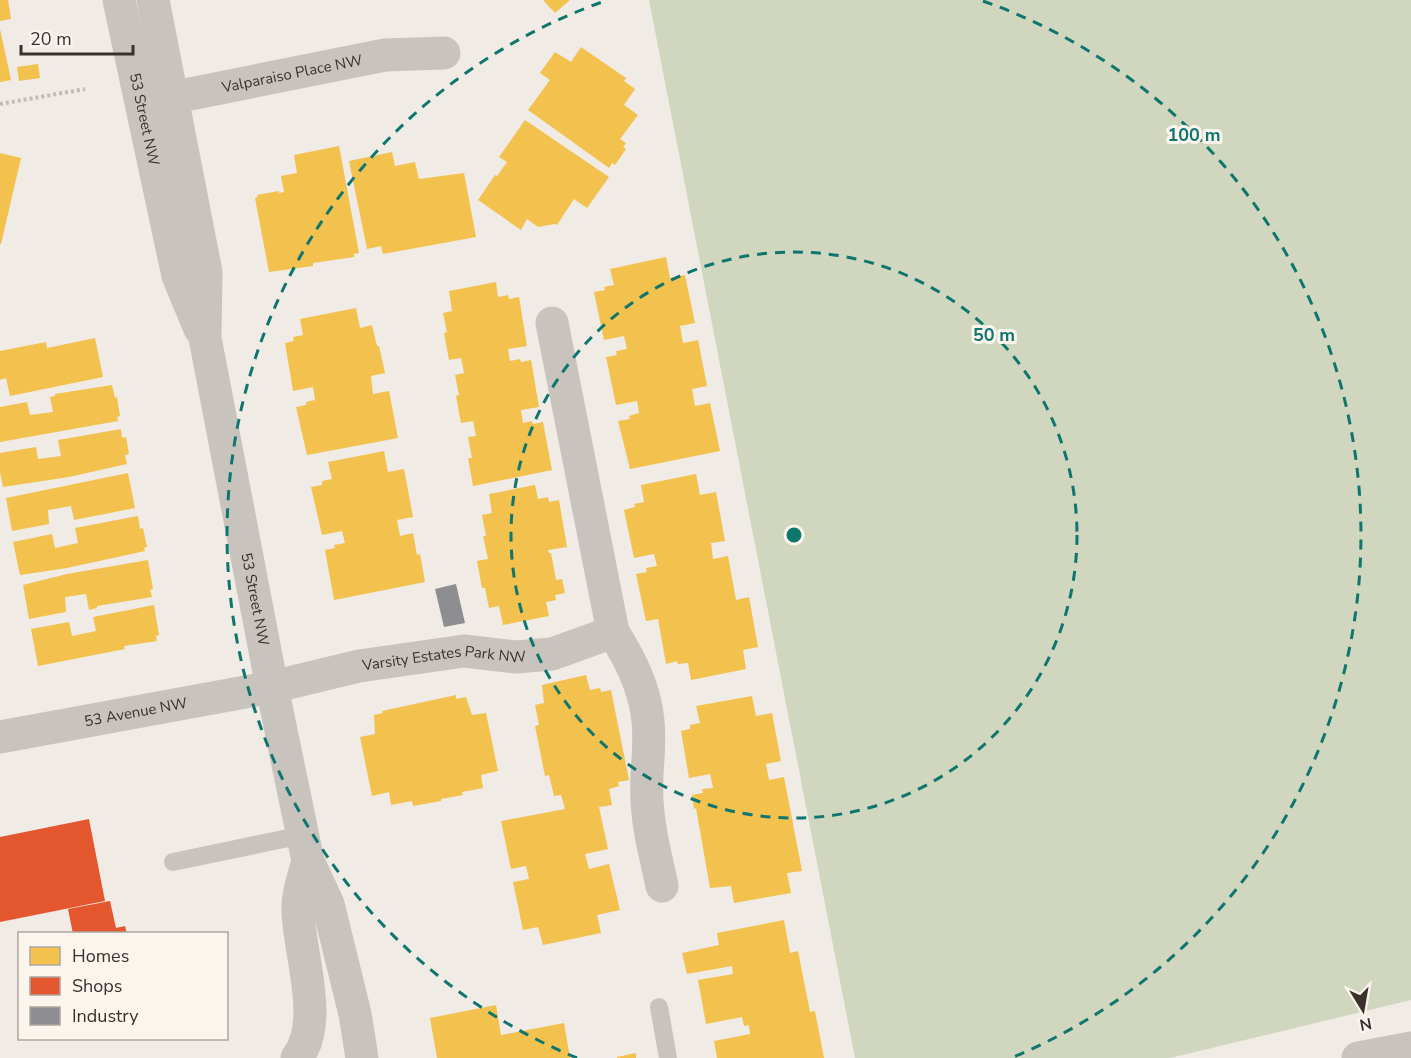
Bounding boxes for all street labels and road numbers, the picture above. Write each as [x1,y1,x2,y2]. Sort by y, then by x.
street label: Valparaiso Place NW [219,50,365,98]
street label: 53 Street NW [125,71,164,168]
street label: 53 Street NW [236,551,274,648]
street label: Varsity Estates Park NW [360,641,527,676]
street label: 53 Avenue NW [83,693,189,731]

